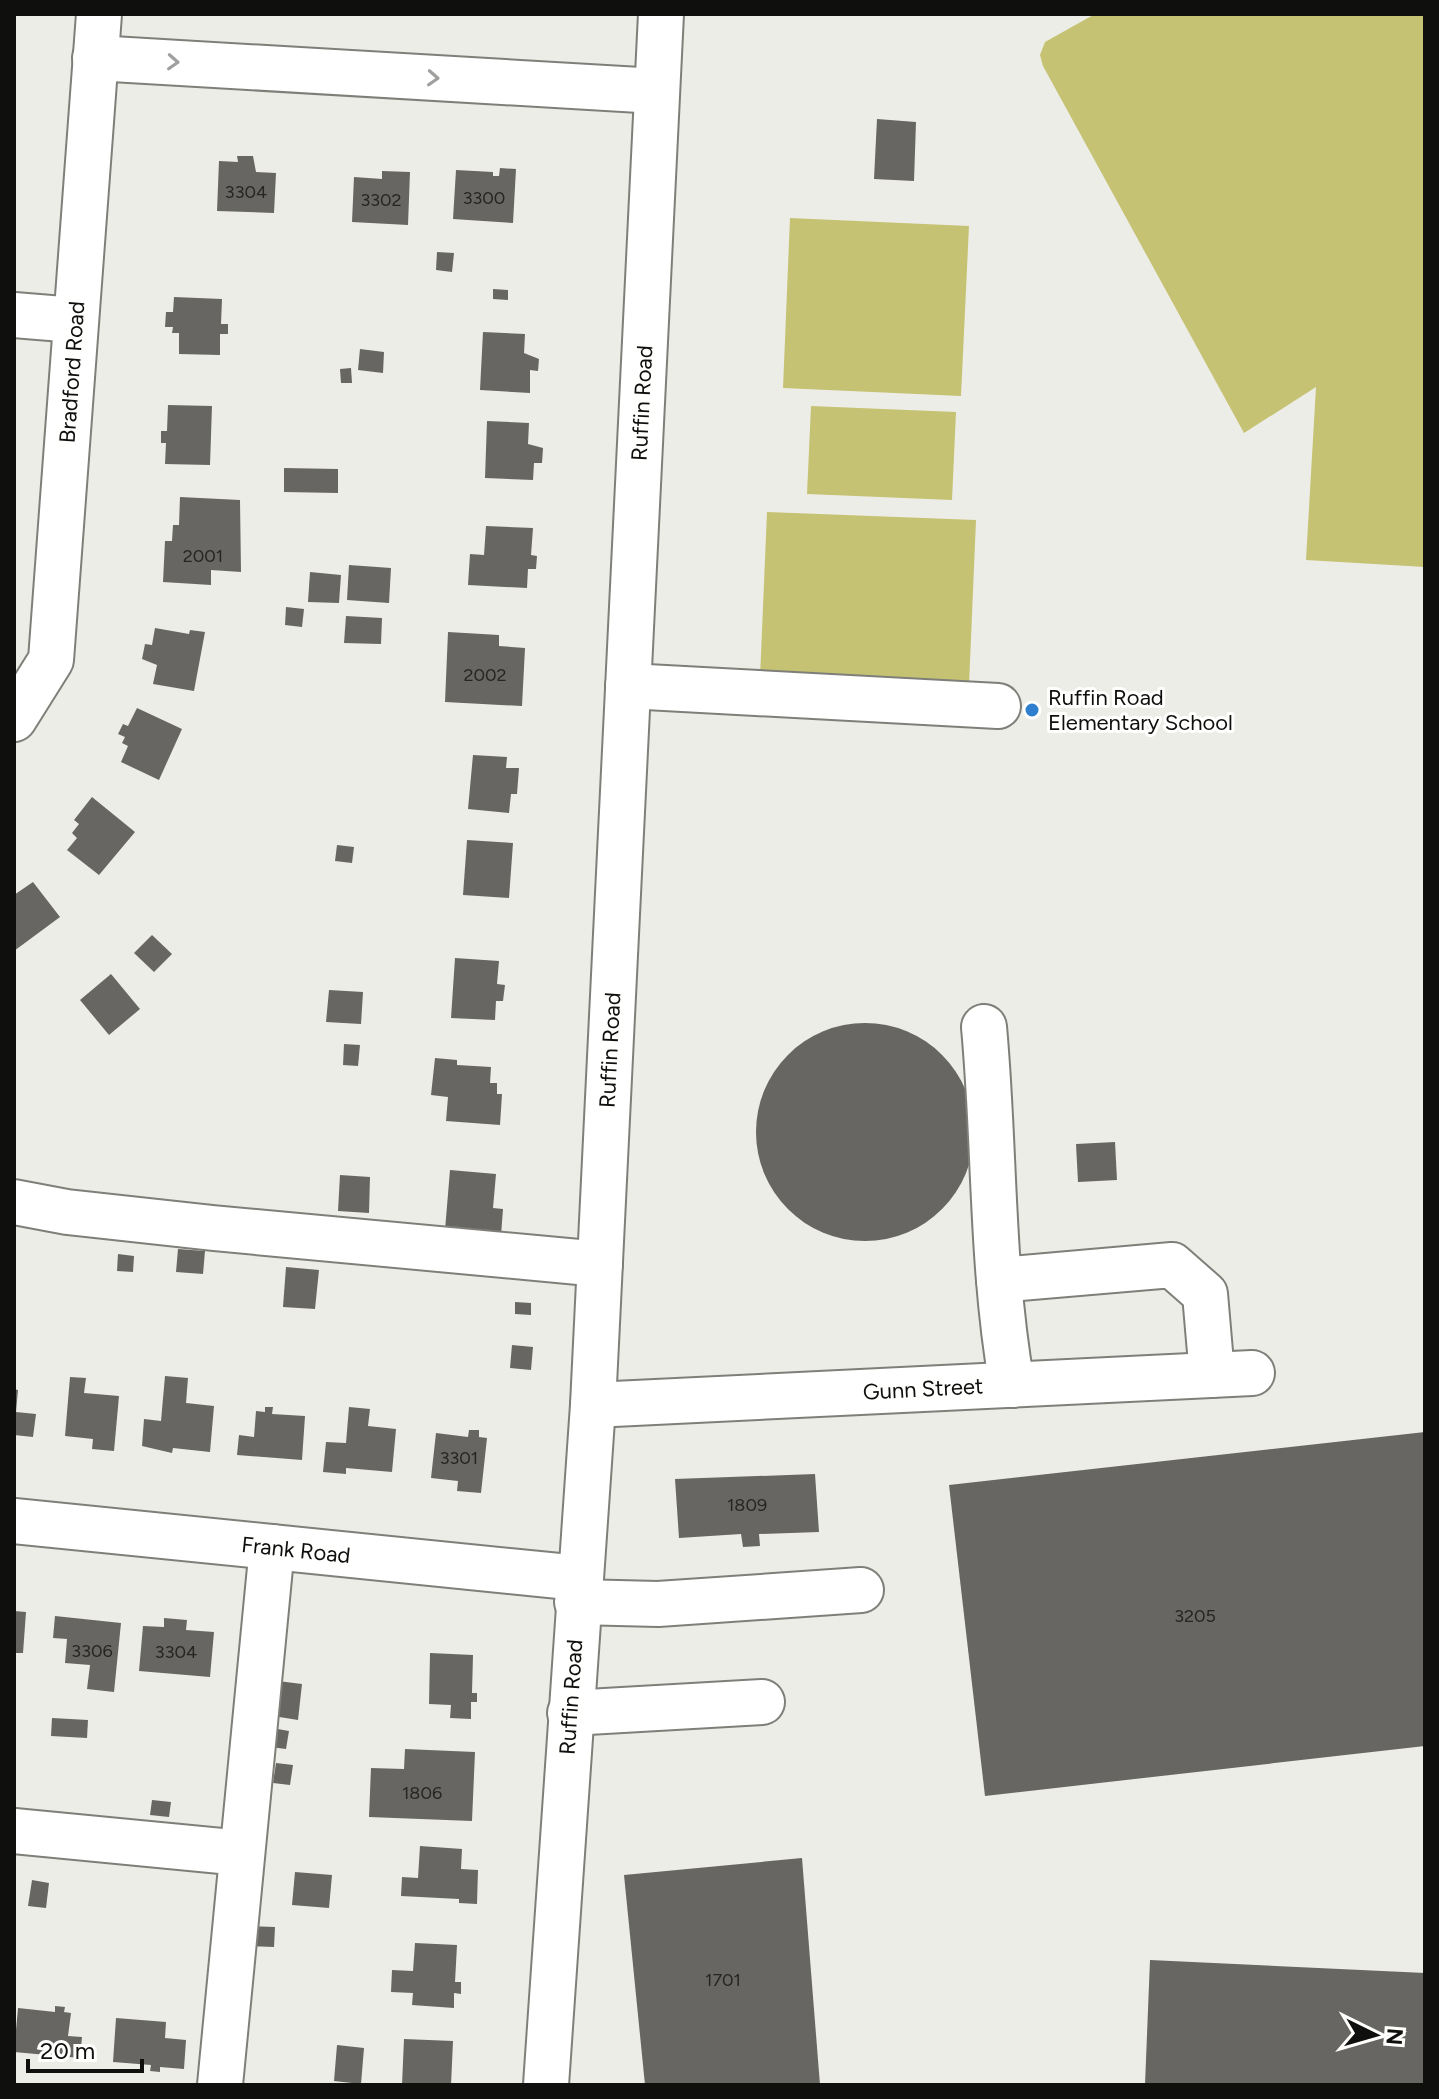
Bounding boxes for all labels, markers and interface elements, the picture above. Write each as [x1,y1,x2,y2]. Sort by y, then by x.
one-way arrow [167,53,180,70]
one-way arrow [427,69,440,86]
house number: 3304 [225,181,267,203]
house number: 3300 [463,187,505,209]
house number: 3302 [360,189,402,211]
street label: Bradford Road [54,300,90,444]
street label: Ruffin Road [625,344,659,462]
house number: 2001 [183,545,223,567]
house number: 2002 [463,664,507,686]
place label: Ruffin Road Elementary School [1048,684,1233,736]
marker: Ruffin Road Elementary School [1023,701,1041,719]
street label: Ruffin Road [593,991,627,1109]
street label: Gunn Street [862,1372,984,1406]
house number: 3301 [440,1447,478,1469]
house number: 1809 [727,1494,767,1516]
street label: Frank Road [240,1531,352,1569]
house number: 3205 [1174,1605,1216,1627]
street label: Ruffin Road [553,1638,589,1756]
house number: 3306 [71,1640,113,1662]
house number: 3304 [155,1641,197,1663]
house number: 1806 [402,1782,442,1804]
house number: 1701 [705,1969,741,1991]
north arrow [1335,1995,1415,2075]
scale bar [28,2023,142,2073]
text: N [1380,2027,1409,2046]
text: 20 m [40,2036,95,2065]

